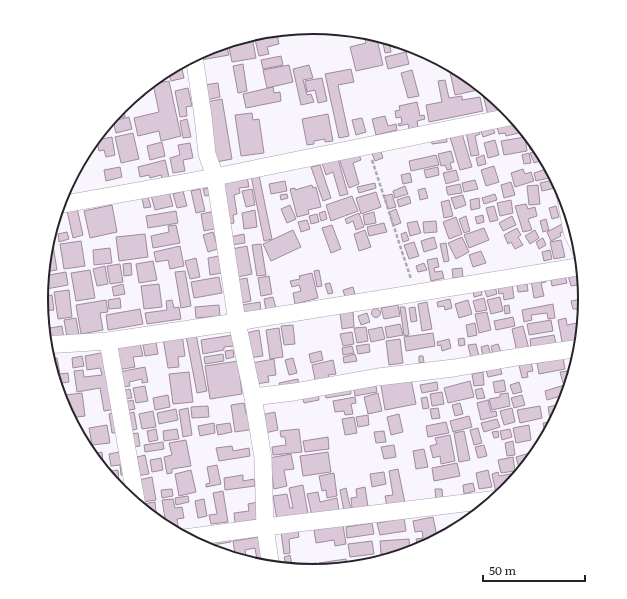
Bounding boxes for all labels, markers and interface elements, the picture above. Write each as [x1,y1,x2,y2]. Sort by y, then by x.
scale bar [483,557,585,583]
text: 50 m [489,561,516,579]

